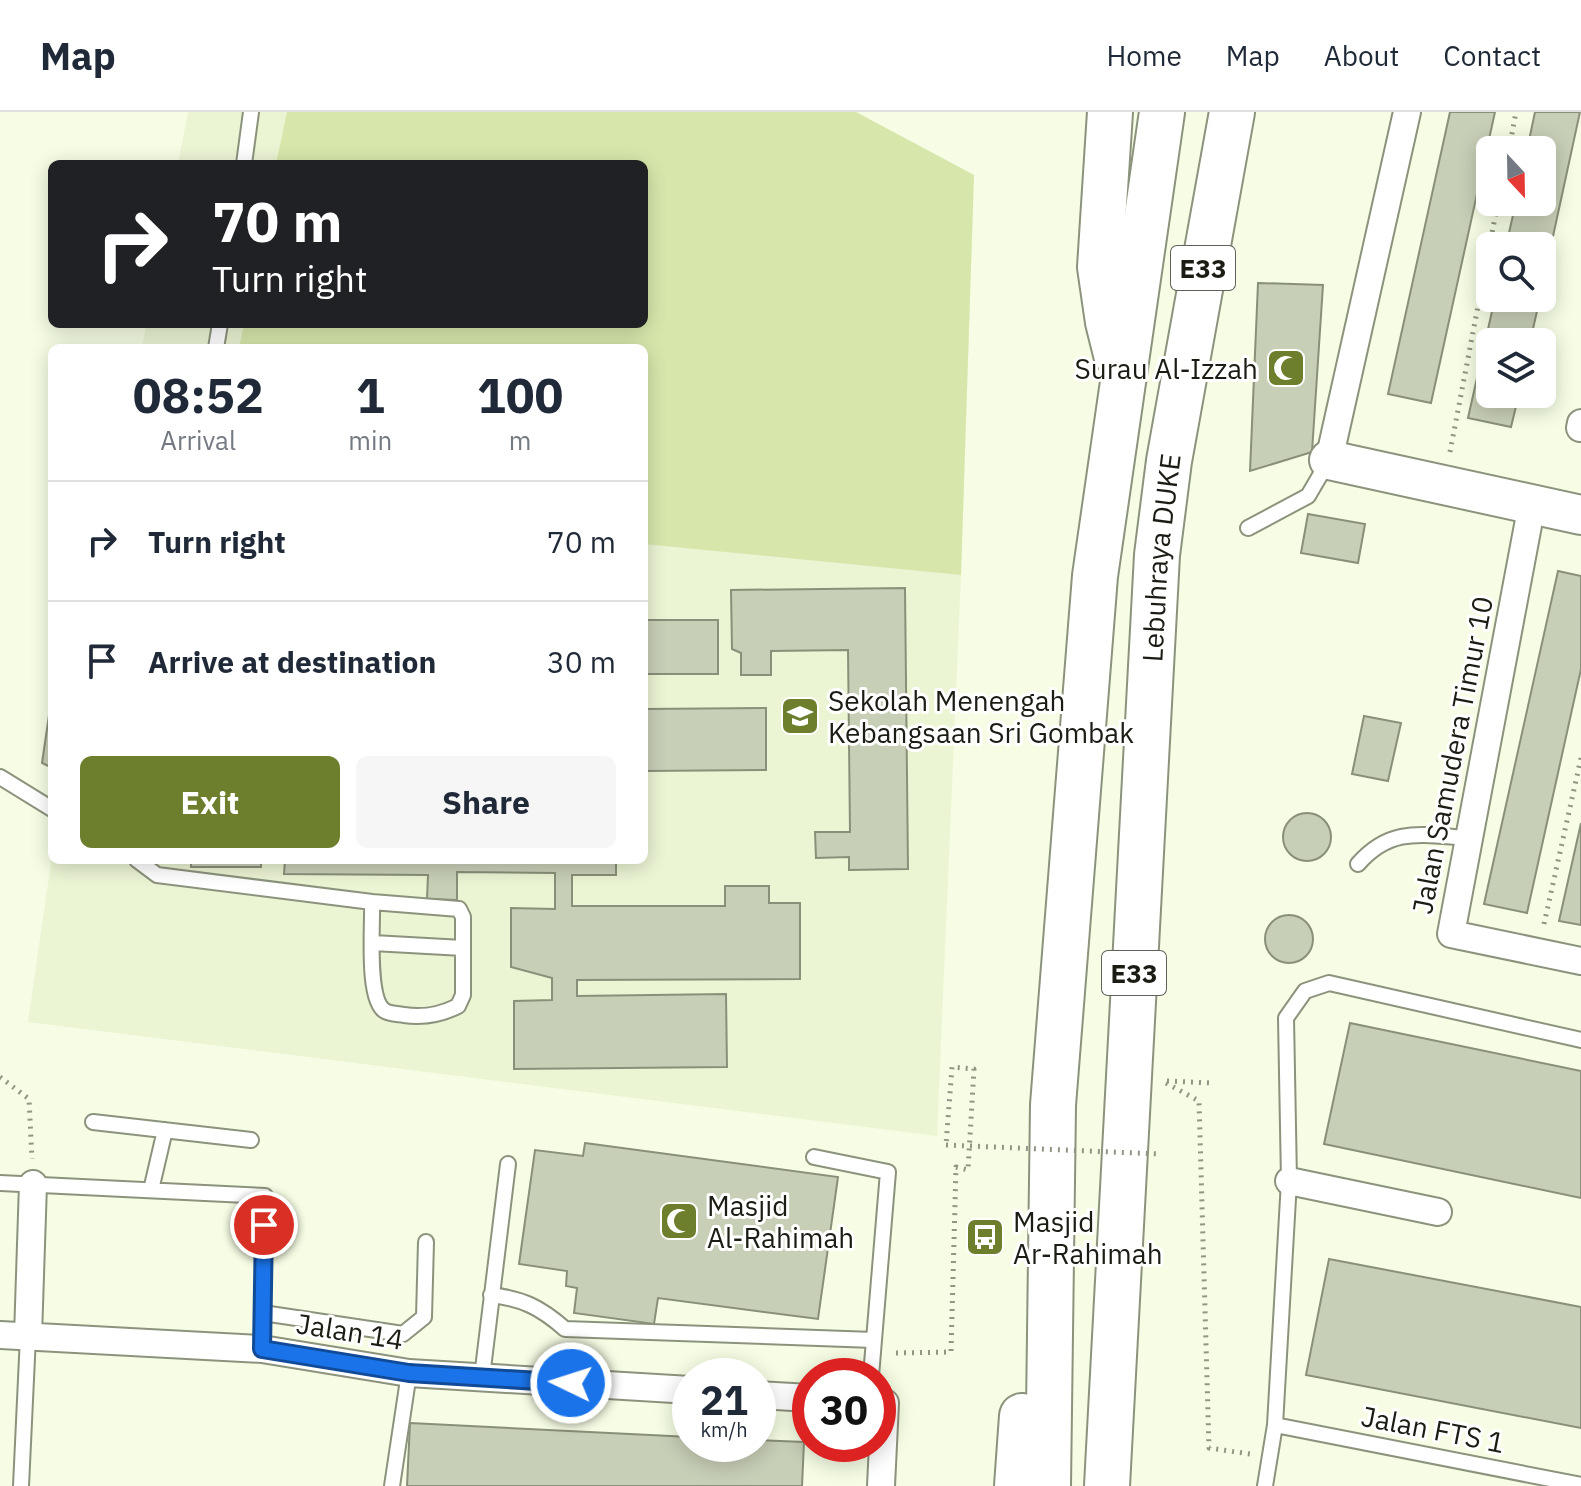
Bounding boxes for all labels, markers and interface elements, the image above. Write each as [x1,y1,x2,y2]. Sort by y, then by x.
text: Map [40,31,116,80]
text: Home [1106,37,1182,74]
text: Map [1226,37,1280,74]
text: About [1324,37,1399,74]
text: Contact [1443,37,1541,74]
north arrow [1476,136,1556,216]
map controls [1476,136,1556,408]
text: 70 m [212,185,342,257]
icon: right [80,192,184,296]
button: search [1476,232,1556,312]
road number: E33 [1171,246,1235,290]
text: Turn right [212,255,368,302]
button: layers [1476,328,1556,408]
mosque icon: Surau Al-Izzah [1265,347,1307,389]
place label: Surau Al-Izzah [1075,350,1258,387]
text: 08:52 [133,364,264,426]
text: 1 [356,364,385,426]
text: 100 [477,364,563,426]
text: Arrival [160,423,236,457]
text: min [348,423,392,457]
text: m [509,423,531,457]
street label: Lebuhraya DUKE [1133,451,1188,663]
icon: right [80,519,124,563]
text: Turn right [148,522,286,561]
text: 70 m [547,522,616,561]
street label: Jalan Samudera Timur 10 [1403,593,1501,917]
icon: arrive [80,639,124,683]
text: Arrive at destination [148,642,436,681]
text: 30 m [547,642,616,681]
place label: Sekolah Menengah Kebangsaan Sri Gombak [828,682,1134,751]
school or university icon: Sekolah Menengah Kebangsaan Sri Gombak [779,695,821,737]
button: Exit [80,756,340,848]
button: Share [356,756,616,848]
road number: E33 [1102,951,1166,995]
place label: Masjid Al-Rahimah [707,1187,854,1256]
pin [230,1191,298,1259]
mosque icon: Masjid Al-Rahimah [658,1200,700,1242]
icon: arrive [242,1203,286,1247]
place label: Masjid Ar-Rahimah [1013,1203,1163,1272]
bus stop icon: Masjid Ar-Rahimah [964,1216,1006,1258]
street label: Jalan 14 [294,1304,406,1358]
position arrow [529,1341,613,1425]
speed limit sign: 30 [792,1358,896,1462]
text: 21 [700,1374,748,1426]
street label: Jalan FTS 1 [1358,1397,1508,1461]
text: km/h [700,1416,748,1443]

